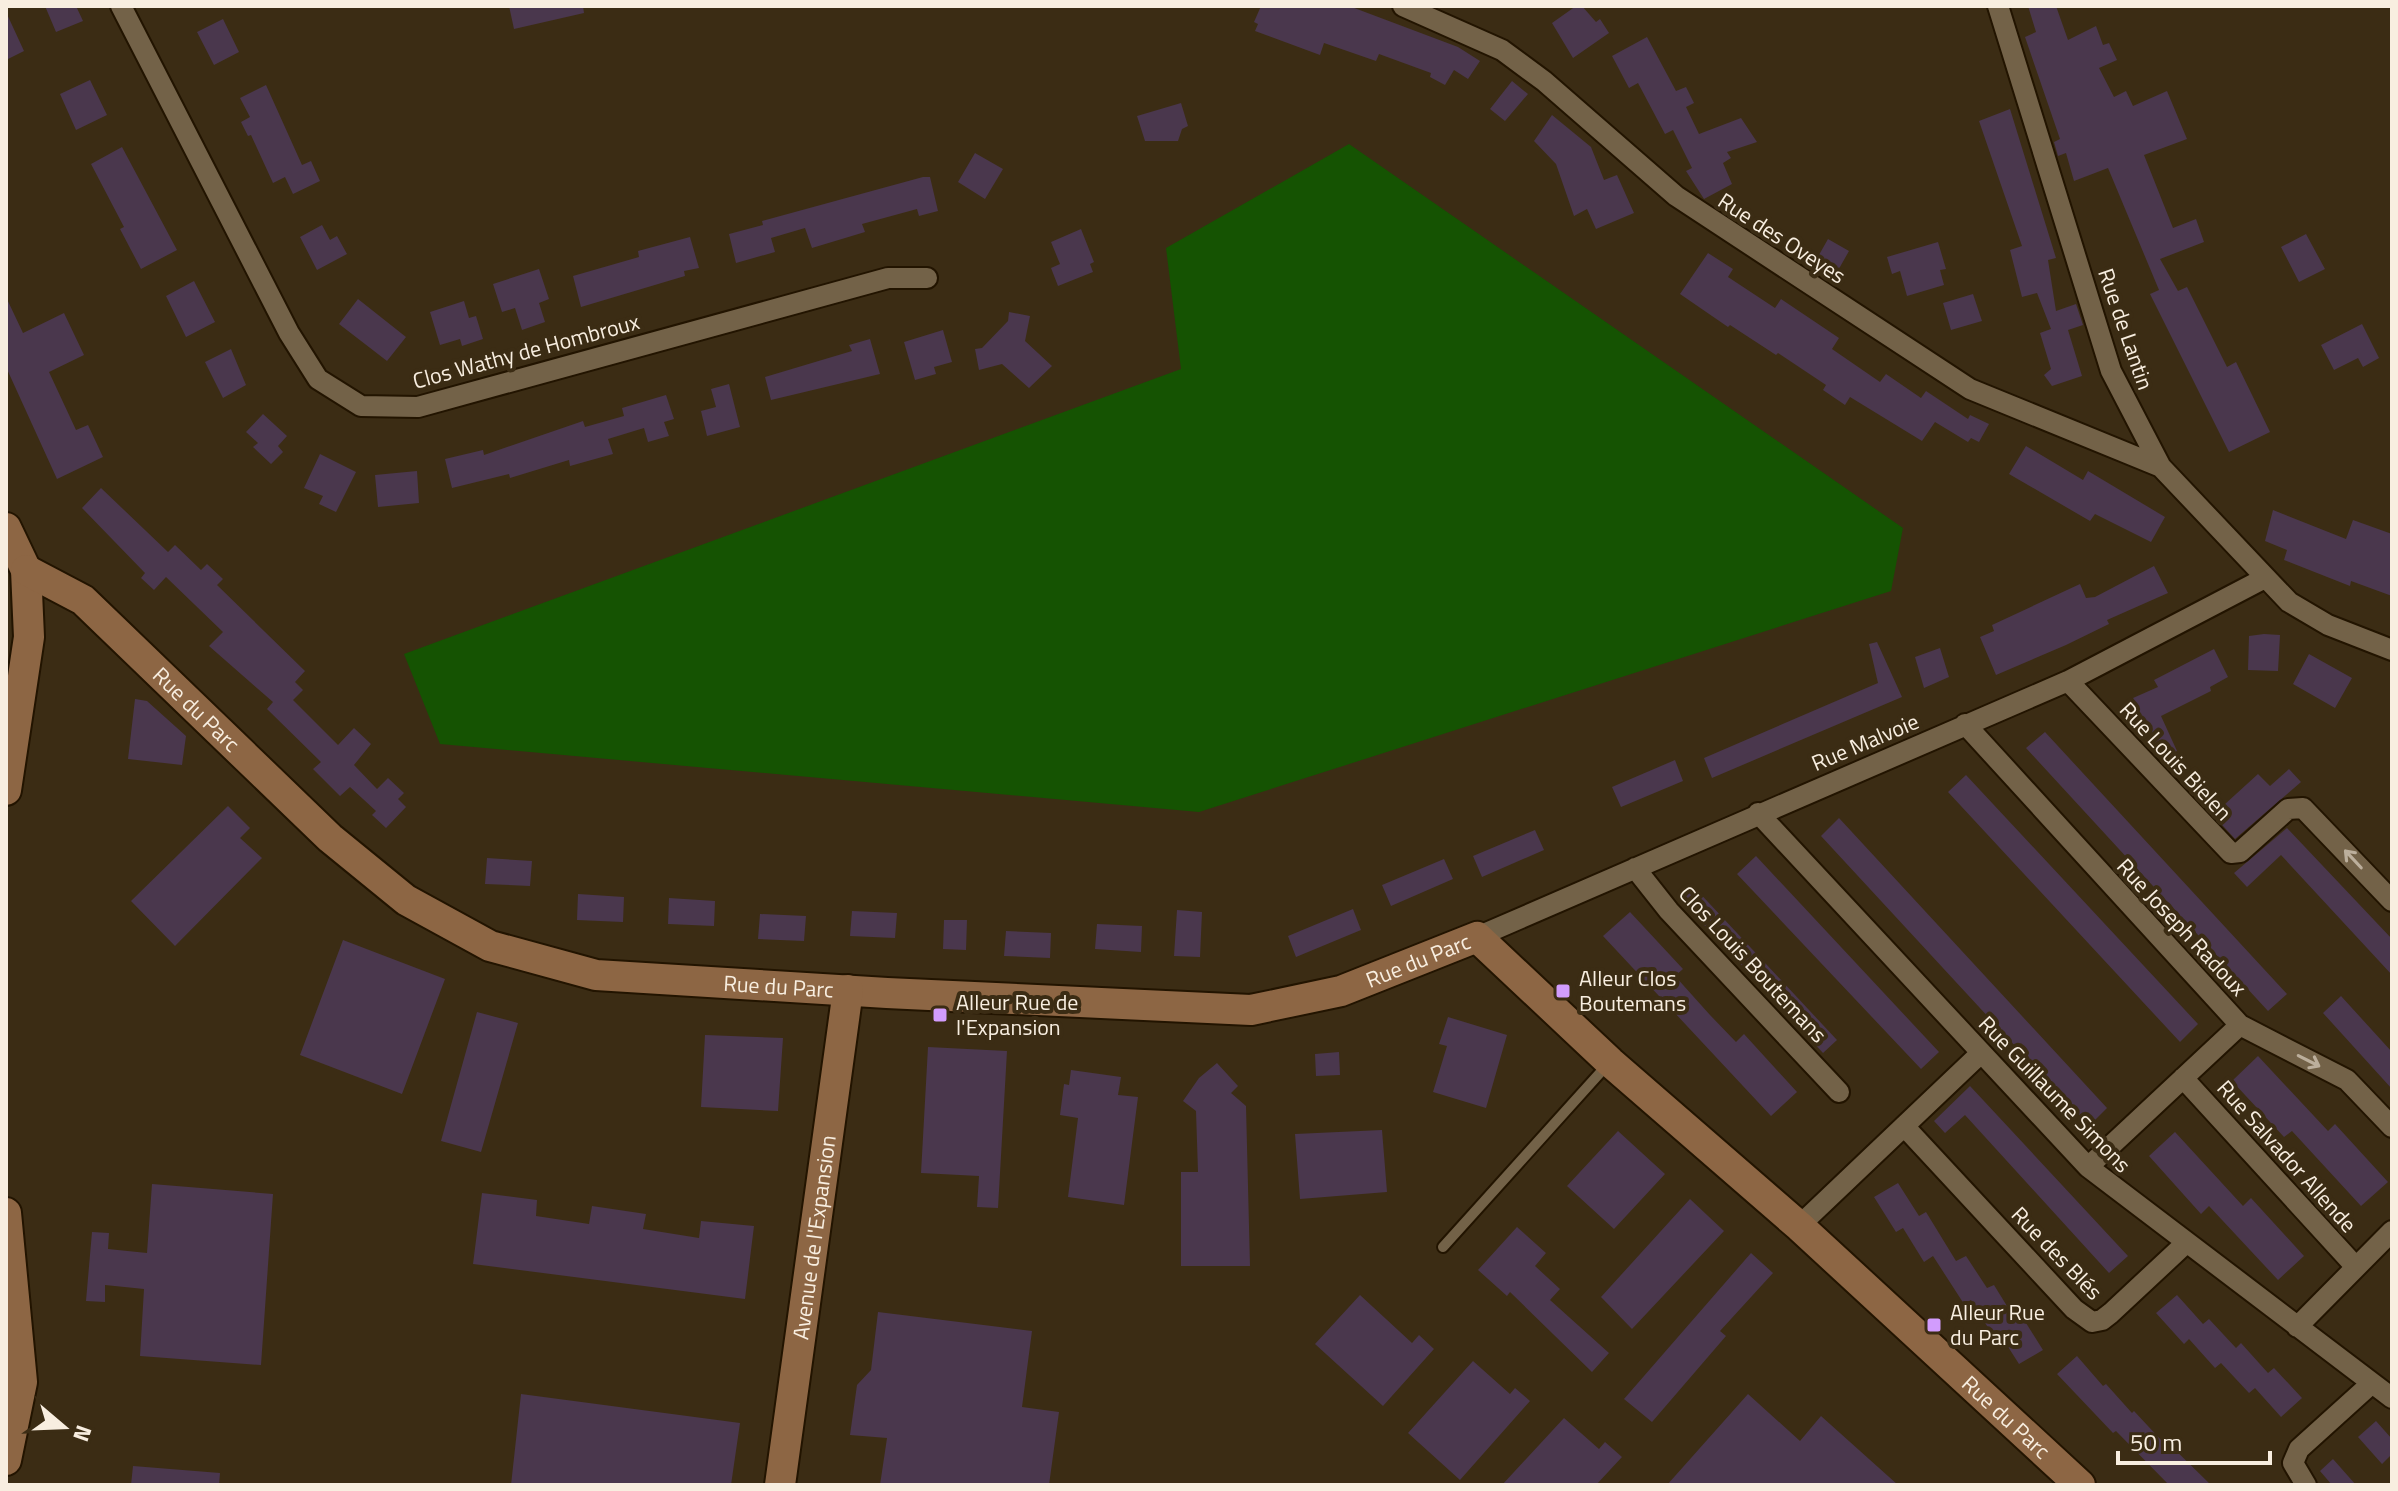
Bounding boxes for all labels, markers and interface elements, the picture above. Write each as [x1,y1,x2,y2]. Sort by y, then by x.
street label: Rue des Oveyes [1711,184,1853,292]
street label: Rue de Lantin [2089,264,2163,394]
street label: Clos Wathy de Hombroux [409,304,643,398]
street label: Rue du Parc [145,659,248,760]
street label: Rue Louis Bielen [2112,694,2240,828]
street label: Rue Malvoie [1806,704,1924,780]
one-way arrow [2344,849,2362,869]
street label: Rue Joseph Radoux [2109,850,2255,1004]
street label: Clos Louis Boutemans [1671,878,1835,1050]
street label: Rue du Parc [1361,924,1476,997]
place label: Alleur Clos Boutemans [1579,961,1686,1020]
street label: Rue du Parc [722,966,835,1007]
marker: Alleur Clos Boutemans [1554,982,1572,1000]
place label: Alleur Rue de l'Expansion [956,985,1078,1044]
marker: Alleur Rue de l'Expansion [931,1006,949,1024]
street label: Rue Guillaume Simons [1971,1008,2139,1180]
one-way arrow [2297,1053,2321,1069]
street label: Rue Salvador Allende [2209,1072,2365,1240]
street label: Avenue de l'Expansion [783,1133,845,1342]
street label: Rue des Blés [2003,1198,2111,1308]
place label: Alleur Rue du Parc [1950,1295,2045,1354]
marker: Alleur Rue du Parc [1925,1316,1943,1334]
street label: Rue du Parc [1954,1367,2058,1467]
north arrow [24,1387,104,1467]
scale bar [2118,1415,2270,1465]
text: N [64,1421,101,1446]
text: 50 m [2130,1424,2182,1460]

